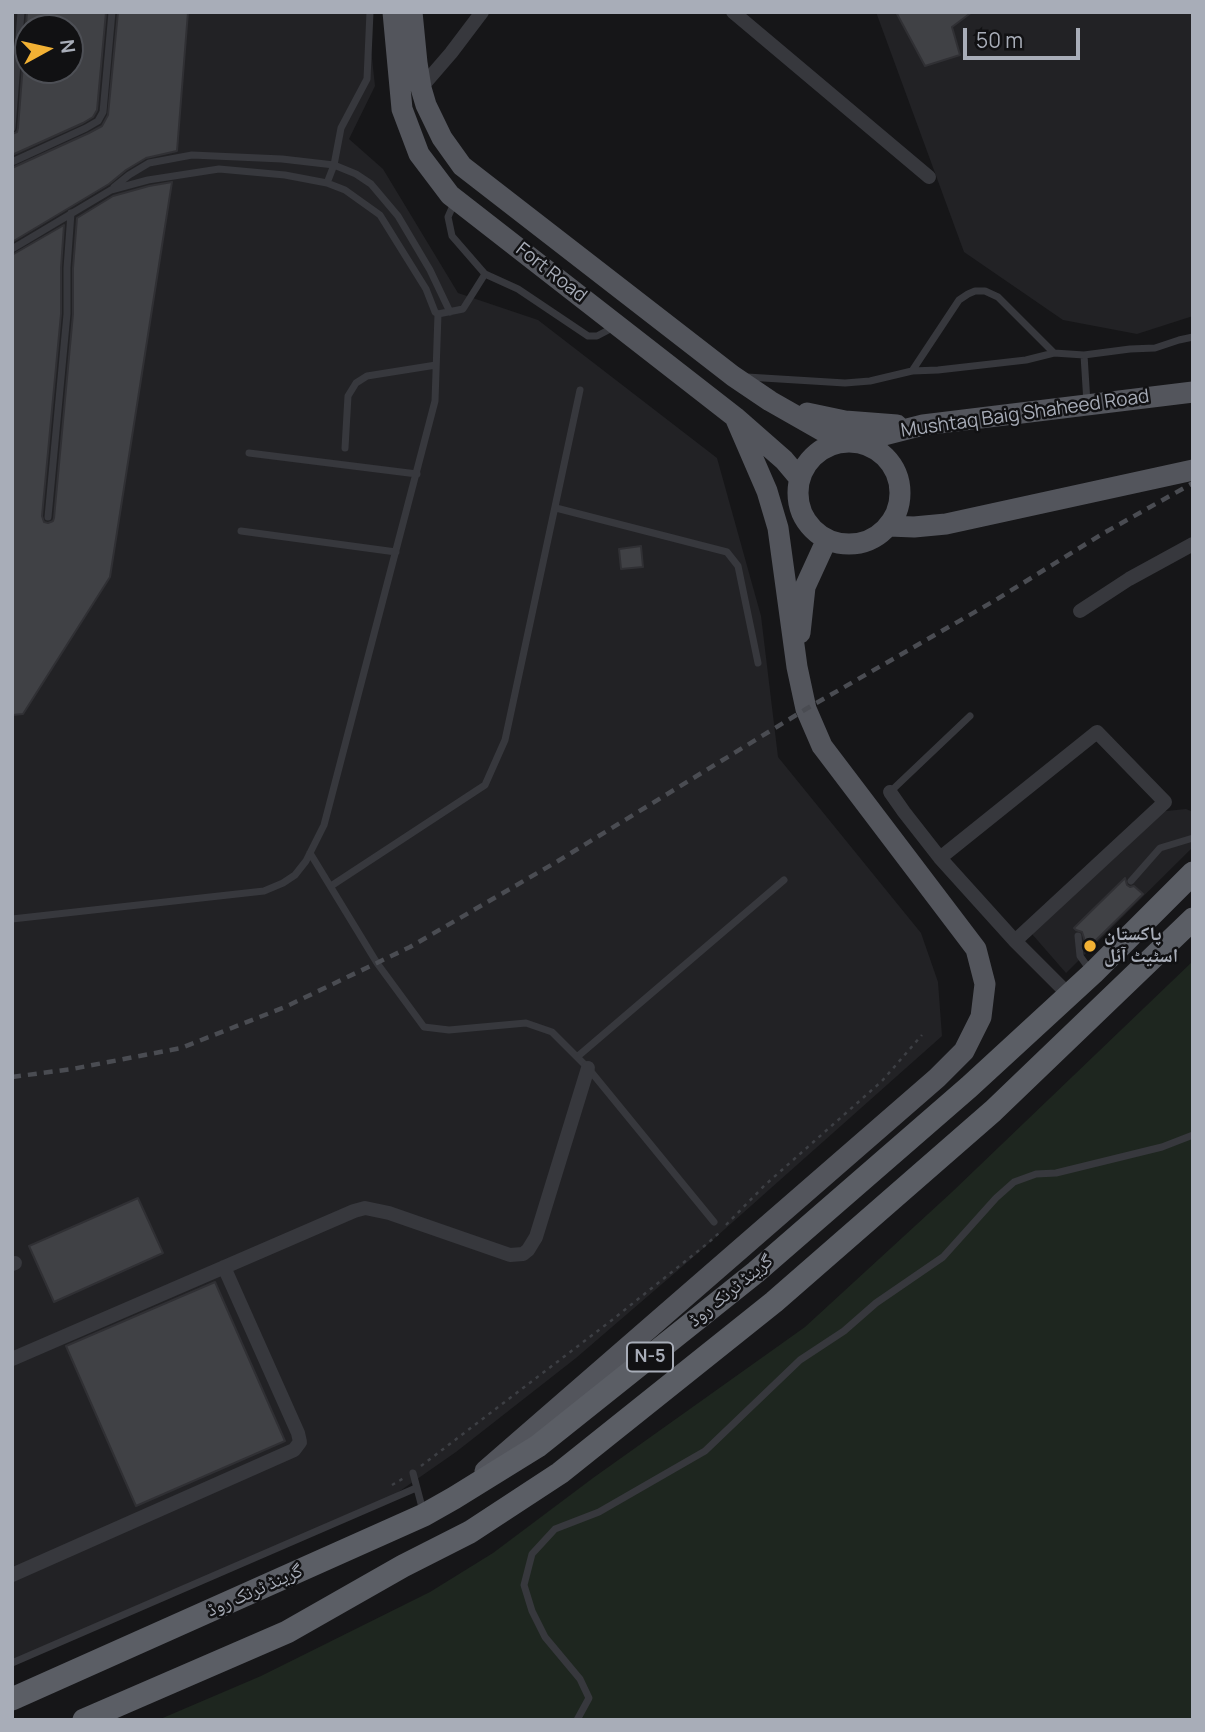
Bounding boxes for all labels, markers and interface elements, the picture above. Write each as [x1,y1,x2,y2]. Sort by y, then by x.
north arrow [14,14,84,84]
scale bar [967,14,1084,58]
text: 50 m [976,26,1023,54]
text: N [54,38,82,55]
street label: Fort Road [511,238,591,308]
street label: Mushtaq Baig Shaheed Road [899,385,1151,443]
place label: پاکستان اسٹیٹ آئل [1104,924,1178,968]
marker: پاکستان اسٹیٹ آئل [1082,938,1098,954]
street label: گرینڈ ٹرنک روڈ [684,1250,778,1332]
road number: N-5 [627,1342,673,1372]
street label: گرینڈ ٹرنک روڈ [204,1560,306,1622]

